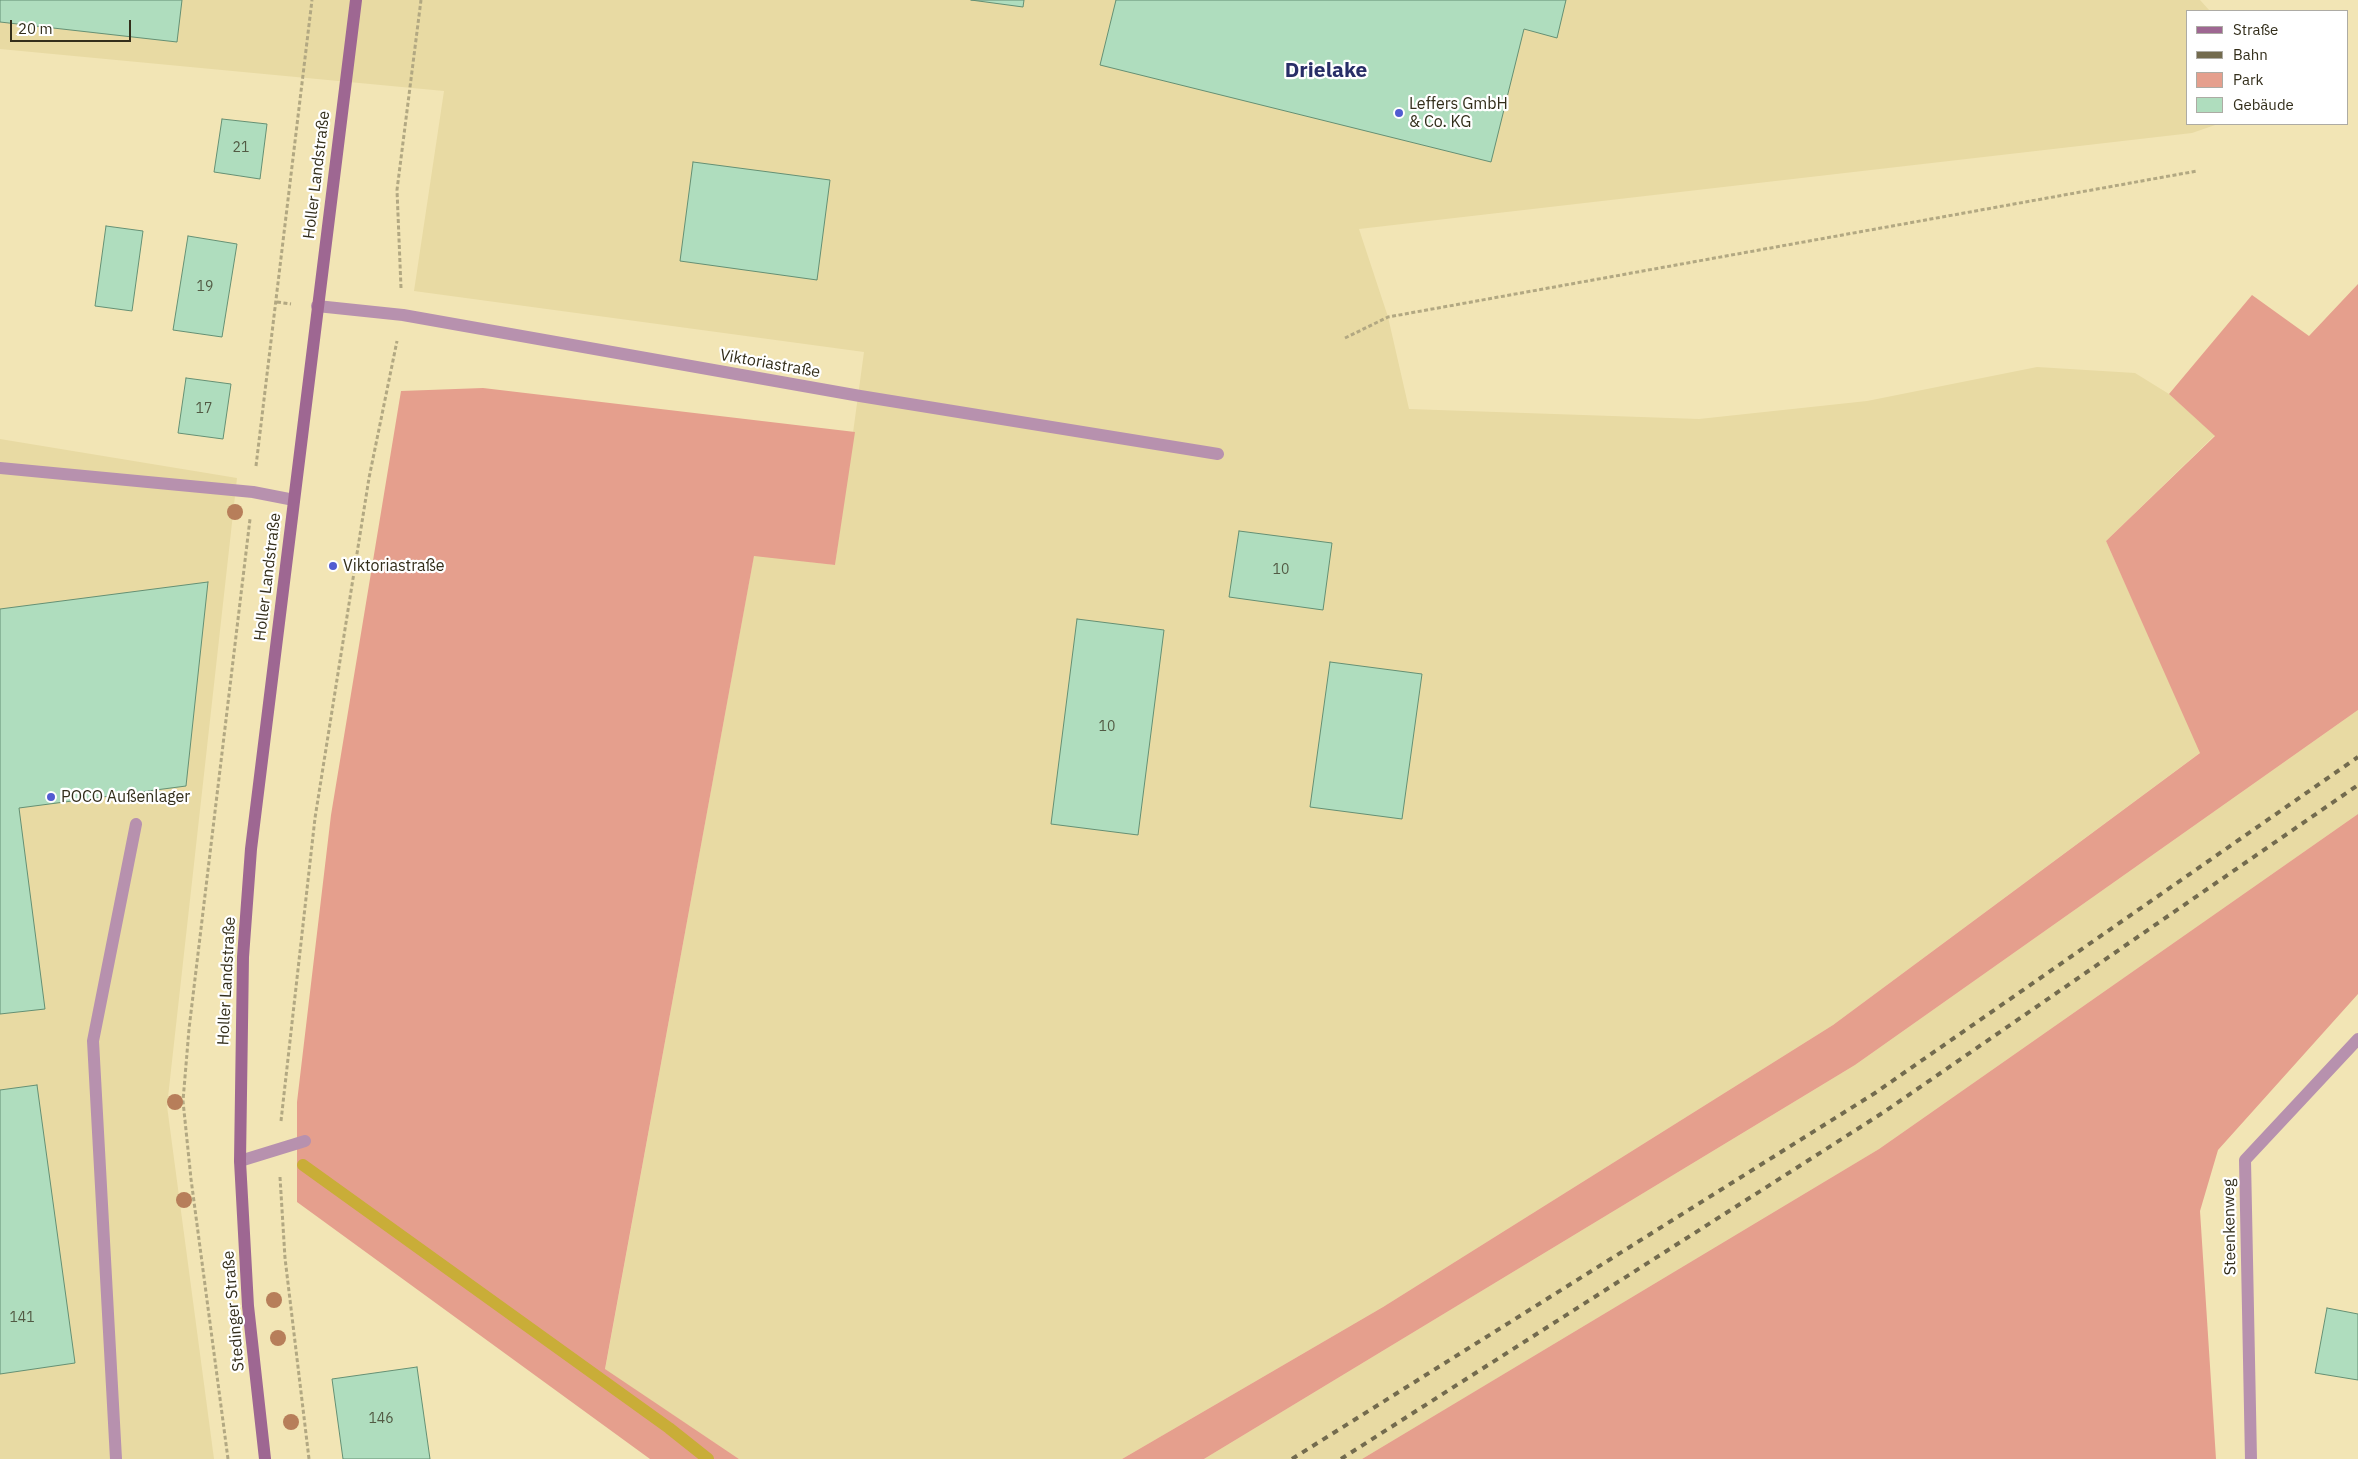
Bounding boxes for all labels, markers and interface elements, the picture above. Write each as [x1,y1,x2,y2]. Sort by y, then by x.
scale bar [12,10,134,42]
legend [2186,10,2348,125]
text: 20 m [18,19,53,38]
text: Straße [2233,20,2278,39]
text: Bahn [2233,45,2268,64]
district label: Drielake [1285,58,1367,84]
text: Park [2233,70,2263,89]
place label: Leffers GmbH & Co. KG [1409,94,1508,132]
text: Gebäude [2233,95,2294,114]
marker: Leffers GmbH & Co. KG [1393,107,1405,119]
street label: Holler Landstraße [300,110,334,240]
house number: 21 [233,140,249,156]
house number: 19 [197,279,213,295]
street label: Viktoriastraße [718,346,822,382]
house number: 17 [196,401,212,417]
street label: Holler Landstraße [251,512,285,642]
place label: Viktoriastraße [343,556,445,576]
marker: Viktoriastraße [327,560,339,572]
house number: 10 [1273,562,1289,578]
house number: 10 [1099,719,1115,735]
place label: POCO Außenlager [61,787,190,807]
marker: POCO Außenlager [45,791,57,803]
street label: Holler Landstraße [214,916,240,1046]
street label: Steenkenweg [2220,1178,2240,1276]
street label: Stedinger Straße [219,1250,249,1372]
house number: 141 [9,1310,35,1326]
house number: 146 [368,1411,394,1427]

